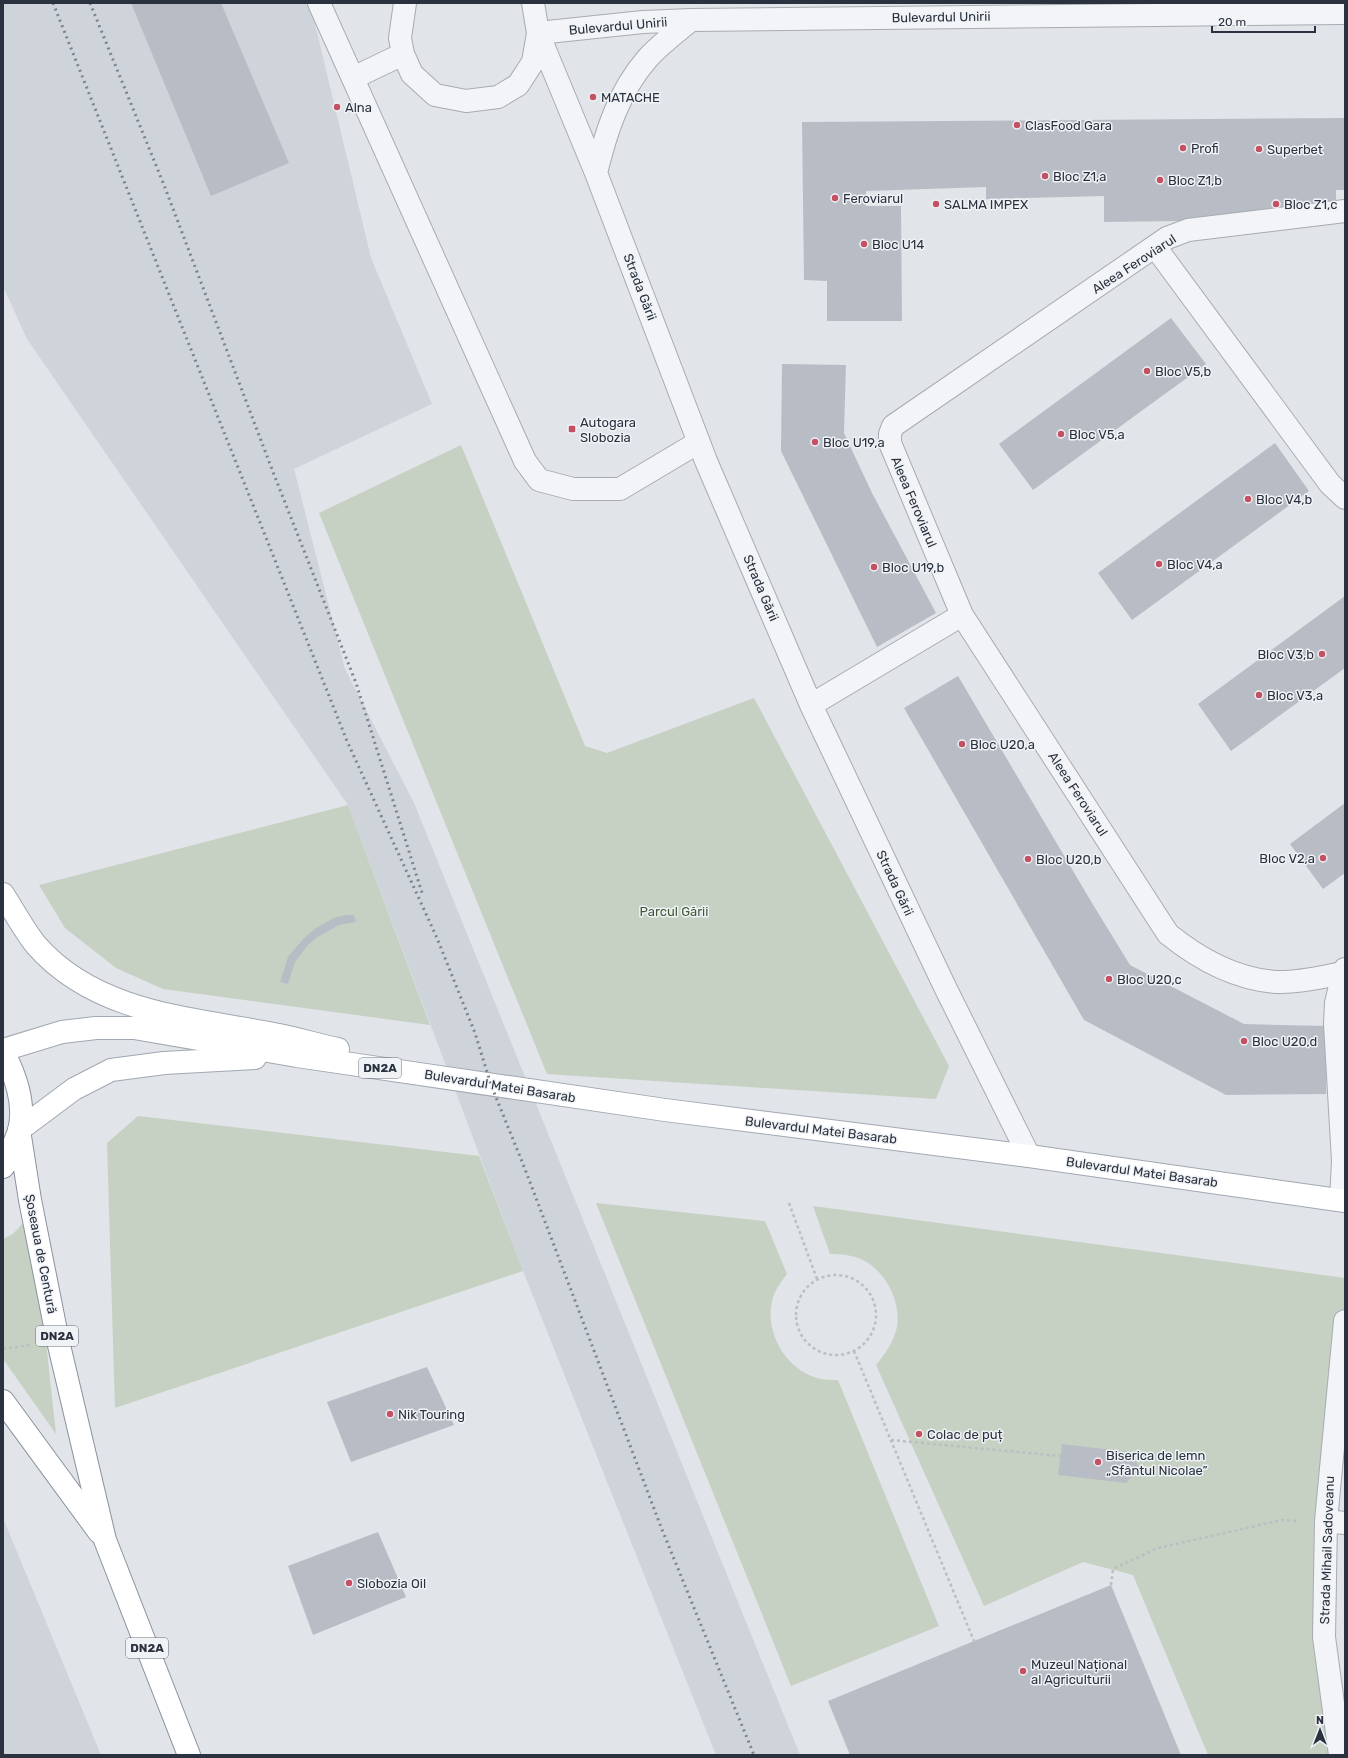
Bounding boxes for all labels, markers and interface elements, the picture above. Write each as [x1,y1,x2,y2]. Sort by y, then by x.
scale bar [1212,8,1315,34]
street label: Bulevardul Unirii [891,9,991,25]
street label: Bulevardul Unirii [568,14,668,38]
text: 20 m [1218,15,1246,29]
place label: MATACHE [601,90,660,105]
marker: MATACHE [588,92,598,102]
place label: Alna [345,100,372,115]
marker: Alna [332,102,342,112]
place label: ClasFood Gara [1025,118,1112,133]
marker: ClasFood Gara [1012,120,1022,130]
place label: Profi [1191,141,1219,156]
place label: Superbet [1267,142,1323,157]
marker: Profi [1178,143,1188,153]
marker: Superbet [1254,144,1264,154]
place label: Bloc Z1,a [1053,169,1106,184]
marker: Bloc Z1,a [1040,171,1050,181]
place label: Bloc Z1,b [1168,173,1222,188]
marker: Bloc Z1,b [1155,175,1165,185]
place label: Feroviarul [843,191,903,206]
marker: Feroviarul [830,193,840,203]
place label: SALMA IMPEX [944,197,1028,212]
place label: Bloc Z1,c [1284,197,1337,212]
marker: SALMA IMPEX [931,199,941,209]
marker: Bloc Z1,c [1271,199,1281,209]
street label: Aleea Feroviarul [1089,231,1179,297]
place label: Bloc U14 [872,237,924,252]
marker: Bloc U14 [859,239,869,249]
street label: Strada Gării [620,251,660,323]
place label: Bloc V5,b [1155,364,1211,379]
marker: Bloc V5,b [1142,366,1152,376]
place label: Autogara Slobozia [580,415,636,445]
marker: Autogara Slobozia [567,424,577,434]
place label: Bloc V5,a [1069,427,1125,442]
marker: Bloc V5,a [1056,429,1066,439]
place label: Bloc U19,a [823,435,885,450]
marker: Bloc U19,a [810,437,820,447]
street label: Aleea Feroviarul [888,454,940,550]
place label: Bloc V4,b [1256,492,1312,507]
marker: Bloc V4,b [1243,494,1253,504]
street label: Strada Gării [740,553,782,623]
place label: Bloc V4,a [1167,557,1223,572]
marker: Bloc V4,a [1154,559,1164,569]
place label: Bloc U19,b [882,560,944,575]
marker: Bloc U19,b [869,562,879,572]
place label: Bloc V3,b [1257,647,1314,662]
marker: Bloc V3,b [1317,649,1327,659]
place label: Bloc V3,a [1267,688,1323,703]
marker: Bloc V3,a [1254,690,1264,700]
place label: Bloc U20,a [970,737,1035,752]
marker: Bloc U20,a [957,739,967,749]
street label: Aleea Feroviarul [1045,749,1111,839]
street label: Strada Gării [873,848,917,918]
place label: Bloc V2,a [1259,851,1315,866]
place label: Bloc U20,b [1036,852,1102,867]
marker: Bloc V2,a [1318,853,1328,863]
marker: Bloc U20,b [1023,854,1033,864]
park label: Parcul Gării [640,904,708,919]
place label: Bloc U20,c [1117,972,1182,987]
marker: Bloc U20,c [1104,974,1114,984]
place label: Bloc U20,d [1252,1034,1317,1049]
marker: Bloc U20,d [1239,1036,1249,1046]
road number: DN2A [359,1058,401,1078]
street label: Bulevardul Matei Basarab [423,1067,577,1105]
street label: Bulevardul Matei Basarab [744,1113,898,1147]
street label: Bulevardul Matei Basarab [1065,1154,1219,1190]
street label: Șoseaua de Centură [22,1193,60,1315]
road number: DN2A [36,1326,78,1346]
place label: Nik Touring [398,1407,465,1423]
marker: Nik Touring [385,1409,395,1419]
place label: Colac de puț [927,1427,1003,1442]
marker: Colac de puț [914,1429,924,1439]
place label: Biserica de lemn „Sfântul Nicolae” [1106,1448,1208,1478]
marker: Biserica de lemn „Sfântul Nicolae” [1093,1457,1103,1467]
street label: Strada Mihail Sadoveanu [1317,1475,1337,1625]
place label: Slobozia Oil [357,1576,426,1591]
marker: Slobozia Oil [344,1578,354,1588]
road number: DN2A [126,1638,168,1658]
place label: Muzeul Național al Agriculturii [1031,1657,1127,1688]
marker: Muzeul Național al Agriculturii [1018,1666,1028,1676]
north arrow [1300,1710,1340,1750]
text: N [1316,1714,1324,1727]

